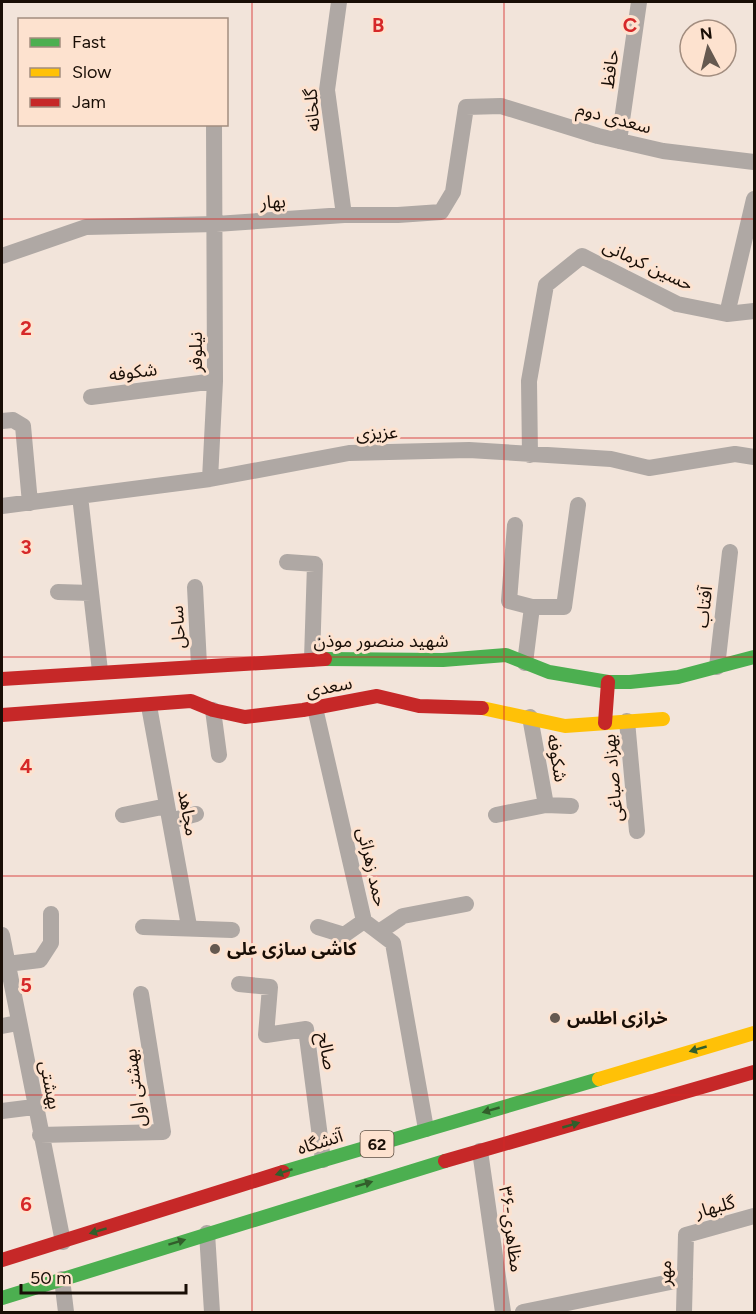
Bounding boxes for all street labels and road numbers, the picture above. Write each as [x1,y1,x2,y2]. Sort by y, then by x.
street label: حافظ [596,48,624,90]
street label: گلخانه [299,87,324,132]
street label: سعدی دوم [573,97,654,141]
street label: بهار [259,190,286,214]
street label: حسین کرمانی [599,235,697,295]
street label: نیلوفر [185,332,207,373]
street label: شکوفه [108,358,158,386]
street label: عزیزی [356,421,398,445]
street label: آفتاب [691,584,717,629]
street label: ساحل [166,605,190,649]
street label: شهید منصور موذن [313,630,449,652]
street label: سعدی [304,672,354,702]
street label: شکوفه [542,732,572,784]
street label: بهزاد صباغی [598,733,628,823]
street label: مجاهد [173,788,203,838]
street label: حمد زهرائی [352,825,392,909]
street label: صالح [311,1030,341,1072]
street label: بهشتی اول [119,1048,151,1128]
street label: بهشتی [35,1059,65,1111]
street label: آتشگاه [295,1124,346,1159]
road number: 62 [360,1131,394,1157]
street label: ۳۶-مظاهری [494,1185,528,1273]
street label: گلبهار [692,1191,738,1223]
street label: مهر [654,1260,676,1287]

